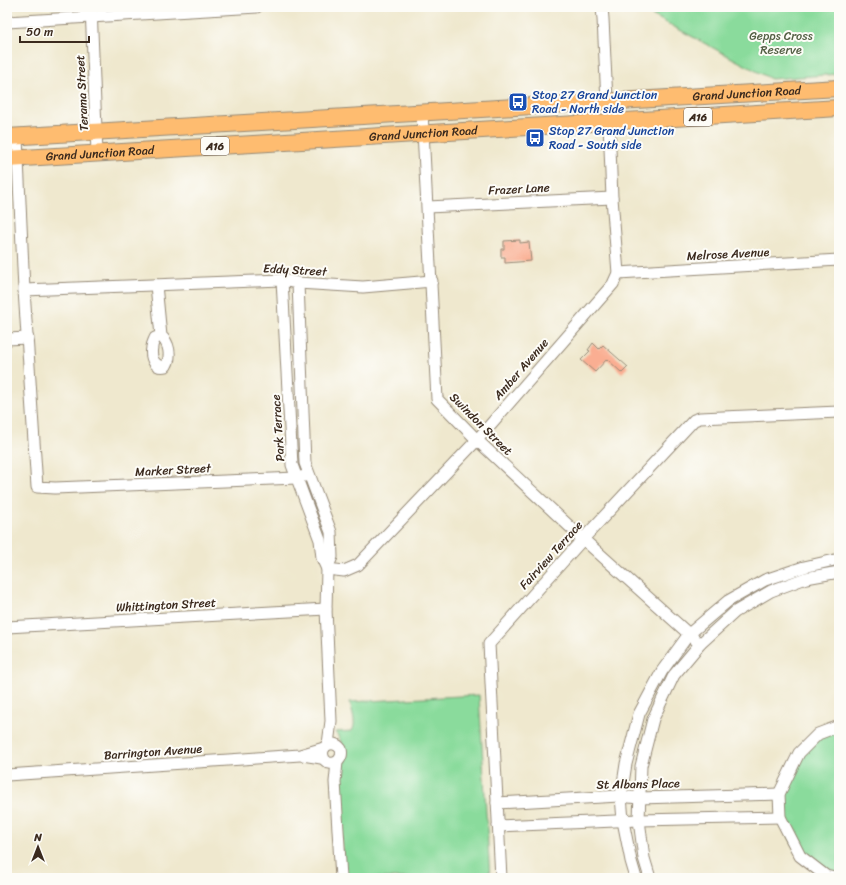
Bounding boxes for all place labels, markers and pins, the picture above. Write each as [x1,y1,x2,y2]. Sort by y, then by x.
place label: Stop 27 Grand Junction Road - North side [532,84,658,120]
bus stop icon: Stop 27 Grand Junction Road - North side [507,91,529,113]
place label: Stop 27 Grand Junction Road - South side [549,120,675,156]
bus stop icon: Stop 27 Grand Junction Road - South side [524,127,546,149]

